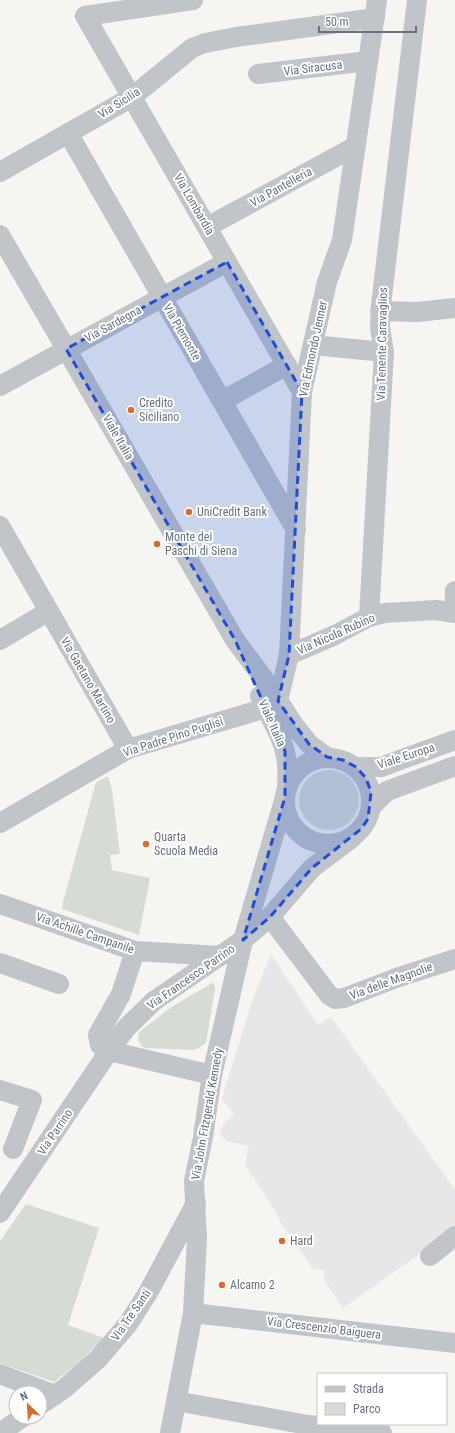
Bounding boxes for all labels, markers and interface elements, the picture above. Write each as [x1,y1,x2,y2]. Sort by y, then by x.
scale bar [319,8,416,34]
text: 50 m [325,15,349,29]
street label: Via Siracusa [283,57,343,79]
street label: Via Sicilia [96,85,143,121]
street label: Via Pantelleria [248,164,315,210]
street label: Via Lombardia [171,171,217,237]
street label: Via Tenente Caravaglios [374,287,390,401]
street label: Via Edmondo Jenner [296,299,330,398]
street label: Via Piemonte [160,301,204,363]
street label: Via Sardegna [82,303,144,345]
place label: Credito Siciliano [139,396,179,424]
marker: Credito Siciliano [126,405,136,415]
street label: Viale Italia [99,412,137,462]
place label: UniCredit Bank [197,505,267,519]
marker: UniCredit Bank [184,507,194,517]
place label: Monte dei Paschi di Siena [165,530,238,558]
marker: Monte dei Paschi di Siena [152,539,162,549]
street label: Via Nicola Rubino [295,611,377,657]
street label: Via Gaetano Martino [58,634,118,726]
street label: Viale Italia [255,697,289,749]
street label: Via Padre Pino Puglisi [121,714,225,760]
street label: Viale Europa [376,740,437,772]
place label: Quarta Scuola Media [154,830,218,858]
marker: Quarta Scuola Media [141,839,151,849]
street label: Via Achille Campanile [34,910,136,957]
street label: Via Francesco Parrino [144,942,238,1012]
street label: Via delle Magnolie [348,959,435,1002]
street label: Via John Fitzgerald Kennedy [188,1047,226,1181]
street label: Via Parrino [35,1106,75,1158]
place label: Hard [290,1234,313,1248]
marker: Hard [277,1236,287,1246]
place label: Alcamo 2 [230,1278,275,1292]
marker: Alcamo 2 [217,1280,227,1290]
street label: Via Tre Santi [108,1287,154,1343]
street label: Via Crescenzio Baiguera [266,1314,382,1342]
legend [317,1373,447,1425]
text: Strada [353,1382,384,1396]
north arrow [8,1385,48,1425]
text: N [18,1389,30,1404]
text: Parco [353,1402,380,1416]

